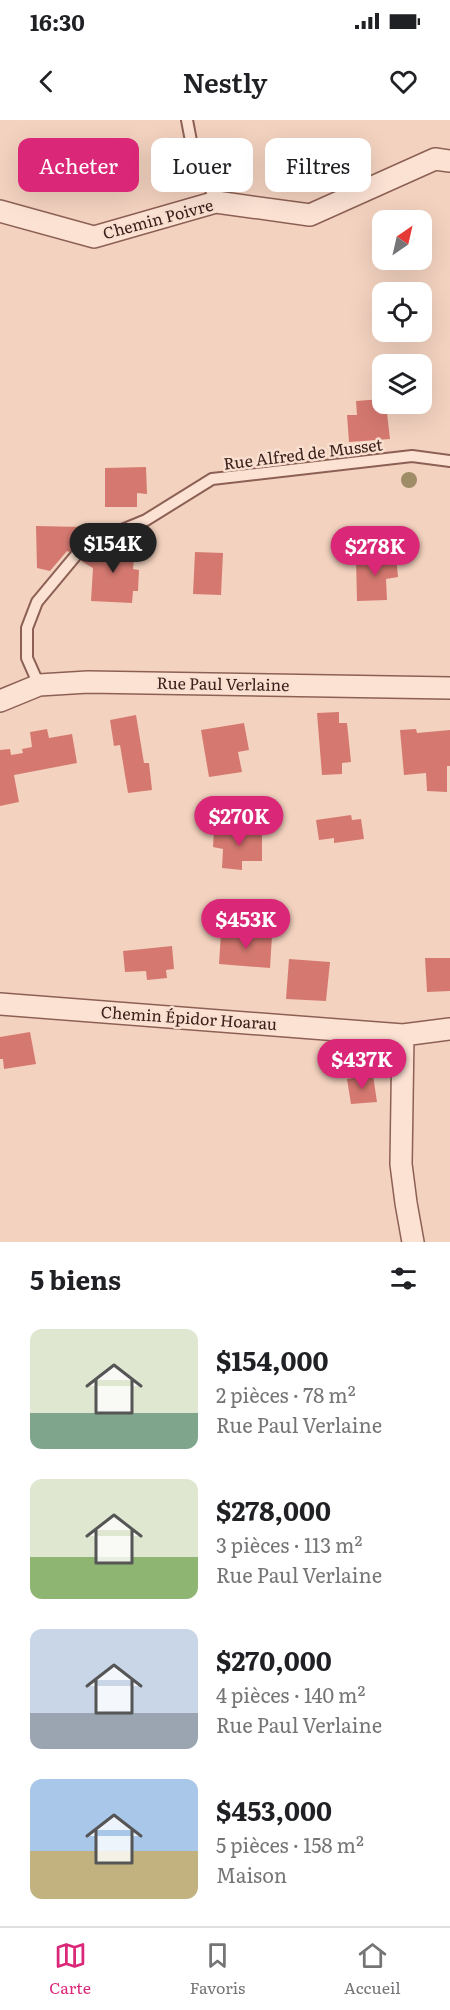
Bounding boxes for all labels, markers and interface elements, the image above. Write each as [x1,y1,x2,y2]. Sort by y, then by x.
text: 16:30 [30,5,85,38]
text: Nestly [183,61,267,101]
icon: back [30,65,63,98]
icon: heart [387,65,420,98]
chip: Acheter [18,138,139,192]
chip: Louer [151,138,253,192]
chip: Filtres [265,138,371,192]
street label: Chemin Poivre [100,192,216,244]
north arrow [372,210,432,270]
map controls [372,210,432,414]
button: locate [372,282,432,342]
button: layers [372,354,432,414]
street label: Rue Alfred de Musset [222,431,384,475]
pin: $154K [71,523,155,574]
pin: $278K [333,526,417,577]
text: $154K [84,527,142,557]
text: $278K [345,530,405,560]
street label: Rue Paul Verlaine [156,670,290,696]
pin: $270K [197,796,281,847]
text: $270K [208,800,270,830]
pin: $453K [204,899,288,950]
text: $453K [215,903,277,933]
street label: Chemin Épidor Hoarau [100,999,278,1035]
pin: $437K [320,1039,404,1090]
text: $437K [331,1043,393,1073]
text: 5 biens [30,1259,121,1298]
icon: filters [387,1262,420,1295]
text: $154,000 [216,1340,329,1379]
icon: home [78,1353,150,1425]
text: 2 pièces · 78 m² [216,1379,356,1409]
text: Rue Paul Verlaine [216,1409,382,1439]
text: $278,000 [216,1490,331,1529]
icon: home [78,1503,150,1575]
text: 3 pièces · 113 m² [216,1529,362,1559]
text: Rue Paul Verlaine [216,1559,382,1589]
text: $270,000 [216,1640,332,1679]
icon: home [78,1653,150,1725]
text: 4 pièces · 140 m² [216,1679,365,1709]
text: Rue Paul Verlaine [216,1709,382,1739]
text: $453,000 [216,1790,332,1829]
icon: home [78,1803,150,1875]
text: 5 pièces · 158 m² [216,1829,364,1859]
text: Maison [216,1859,287,1889]
tab: Carte [49,1939,91,1999]
tab: Favoris [190,1939,245,1999]
tab: Accueil [344,1939,401,1999]

